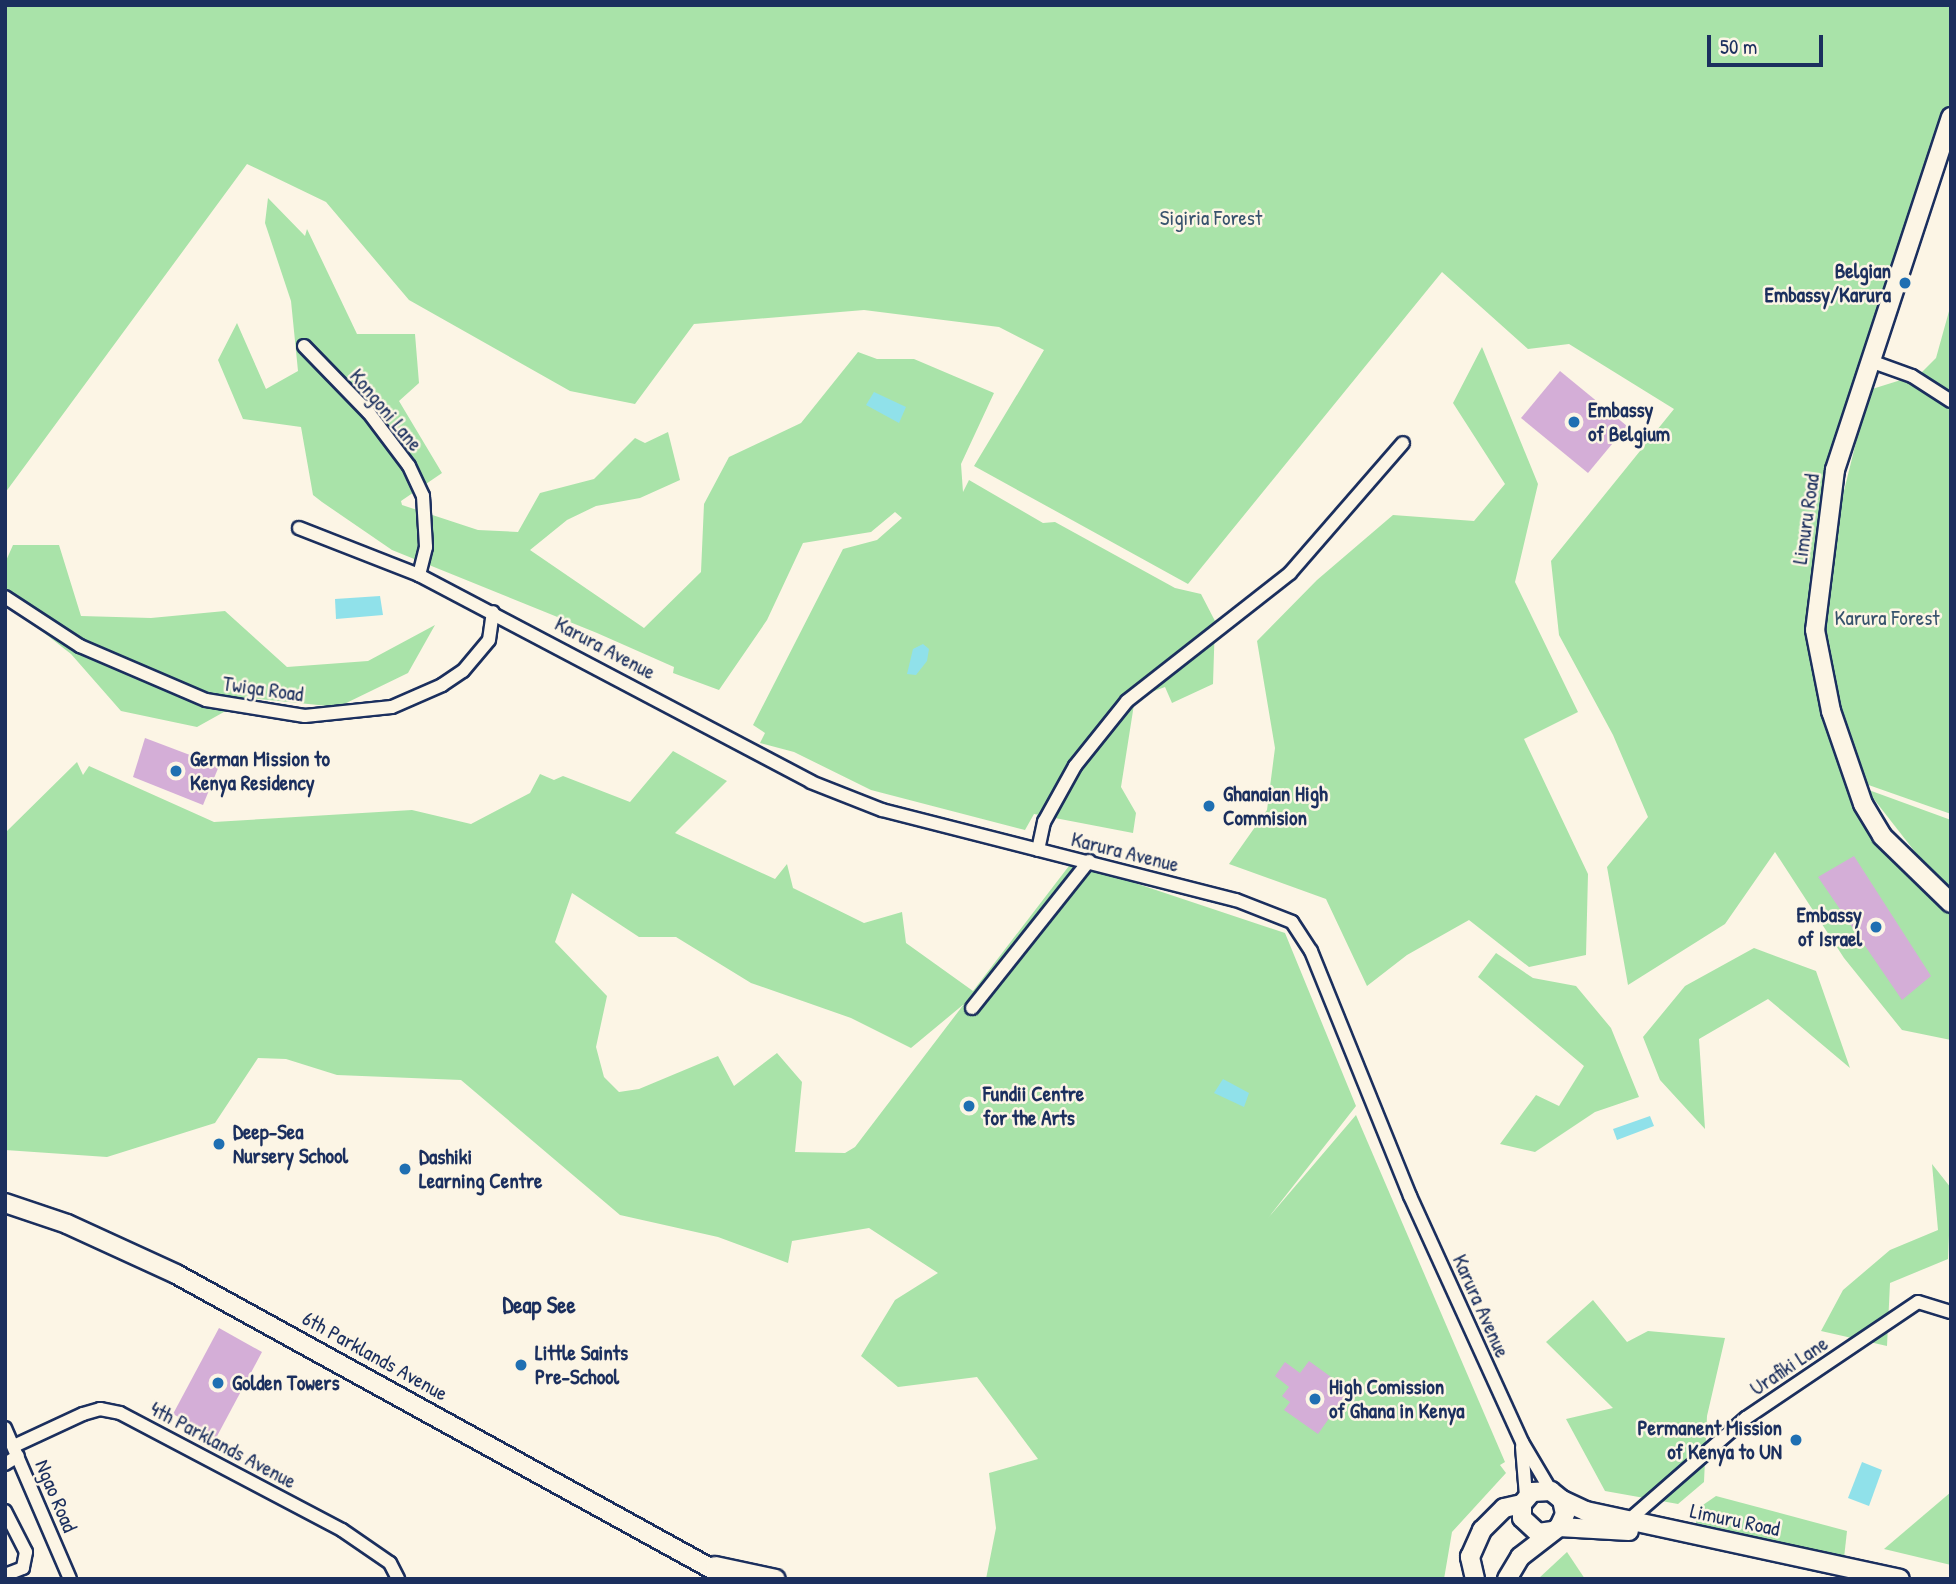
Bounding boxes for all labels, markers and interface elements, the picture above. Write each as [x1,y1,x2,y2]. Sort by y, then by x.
scale bar [1711,21,1826,65]
text: 50 m [1720,32,1757,61]
park label: Sigiria Forest [1160,205,1262,231]
place label: Belgian Embassy/Karura [1765,258,1891,308]
marker: Belgian Embassy/Karura [1897,275,1913,291]
street label: Kongoni Lane [344,364,428,456]
place label: Embassy of Belgium [1588,397,1670,447]
marker: Embassy of Belgium [1566,414,1582,430]
street label: Limuru Road [1787,472,1825,566]
park label: Karura Forest [1835,605,1939,631]
street label: Karura Avenue [550,611,660,685]
street label: Twiga Road [221,671,305,707]
place label: German Mission to Kenya Residency [190,746,330,796]
marker: German Mission to Kenya Residency [168,763,184,779]
place label: Ghanaian High Commision [1223,781,1328,831]
marker: Ghanaian High Commision [1201,798,1217,814]
street label: Karura Avenue [1069,826,1181,878]
place label: Embassy of Israel [1797,902,1862,952]
marker: Embassy of Israel [1868,919,1884,935]
place label: Fundii Centre for the Arts [983,1081,1084,1131]
marker: Fundii Centre for the Arts [961,1098,977,1114]
place label: Deep-Sea Nursery School [233,1119,348,1169]
marker: Deep-Sea Nursery School [211,1136,227,1152]
place label: Dashiki Learning Centre [419,1144,542,1194]
marker: Dashiki Learning Centre [397,1161,413,1177]
street label: Karura Avenue [1447,1251,1515,1361]
district label: Deap See [502,1291,576,1319]
street label: 6th Parklands Avenue [298,1306,452,1406]
street label: Urafiki Lane [1745,1331,1833,1401]
place label: Little Saints Pre-School [535,1340,628,1390]
marker: Little Saints Pre-School [513,1357,529,1373]
place label: Golden Towers [232,1370,340,1396]
place label: High Comission of Ghana in Kenya [1329,1374,1464,1424]
marker: Golden Towers [210,1375,226,1391]
marker: High Comission of Ghana in Kenya [1307,1391,1323,1407]
street label: 4th Parklands Avenue [146,1396,300,1494]
place label: Permanent Mission of Kenya to UN [1638,1415,1782,1465]
marker: Permanent Mission of Kenya to UN [1788,1432,1804,1448]
street label: Ngao Road [29,1456,83,1536]
street label: Limuru Road [1688,1498,1782,1542]

